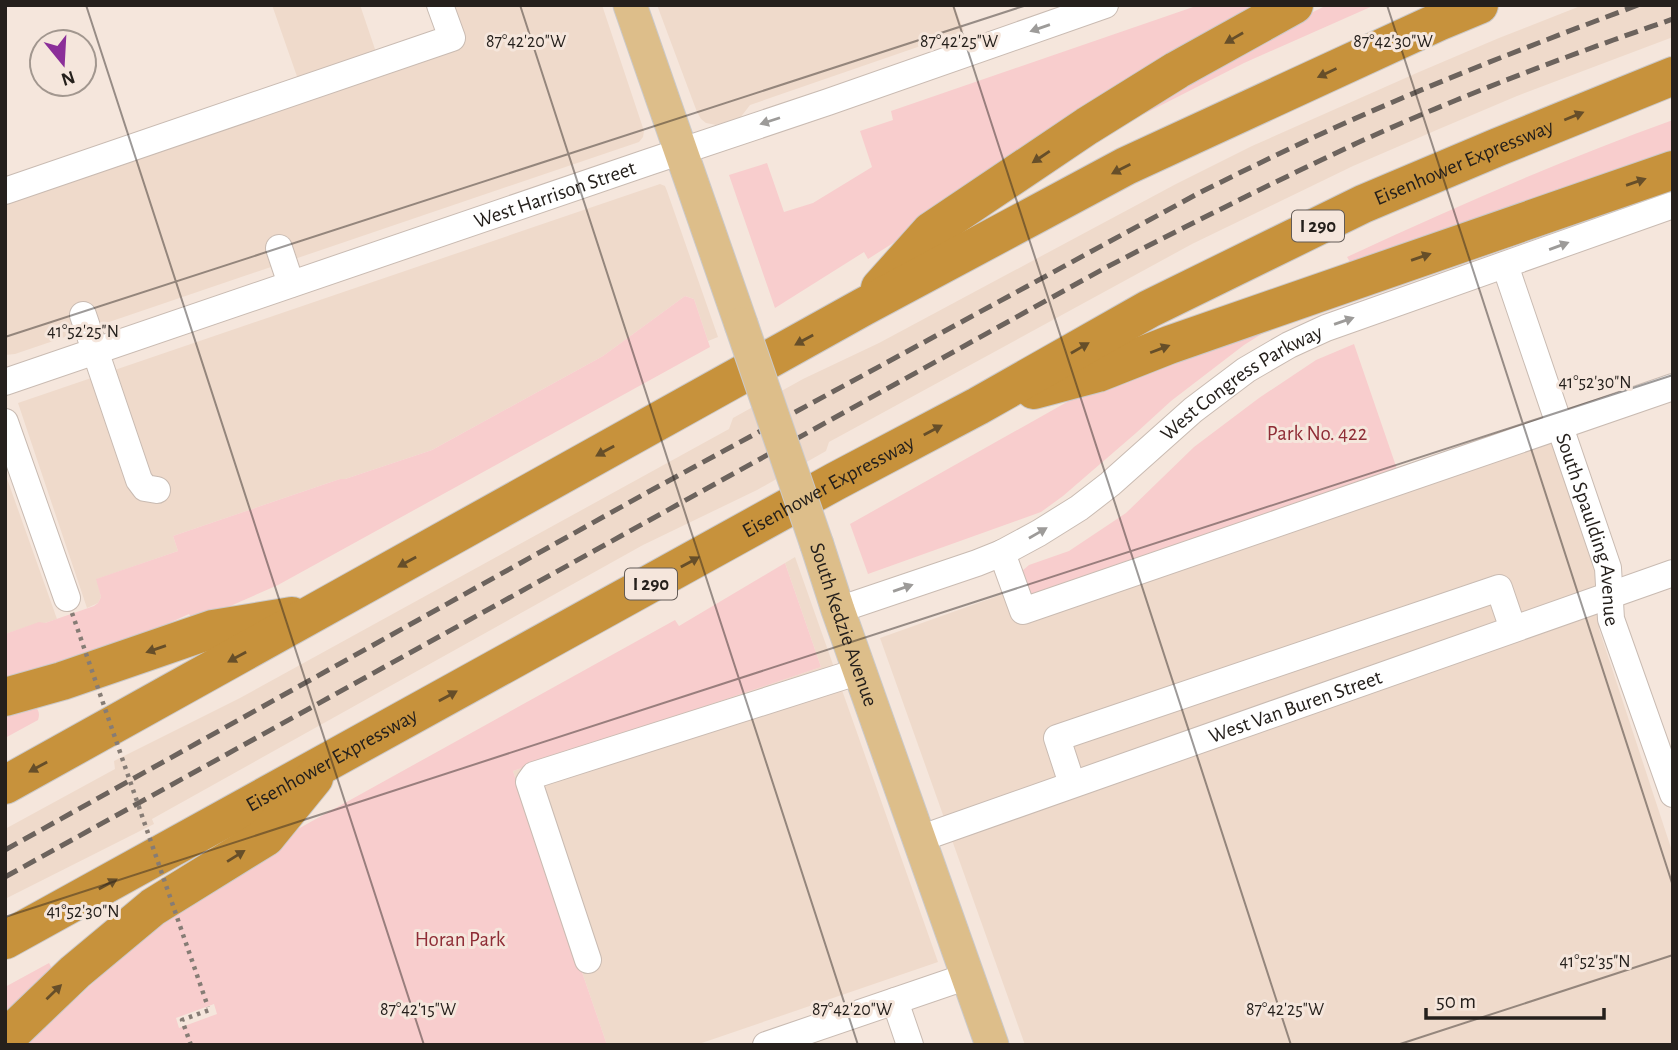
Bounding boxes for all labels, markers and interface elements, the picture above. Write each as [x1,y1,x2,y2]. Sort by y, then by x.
one-way arrow [1030,23,1051,34]
north arrow [28,28,98,98]
one-way arrow [1225,32,1244,44]
text: 87°42'20"W [486,33,566,51]
text: 87°42'25"W [920,33,998,51]
text: 87°42'30"W [1353,33,1433,51]
text: N [59,67,77,89]
one-way arrow [1317,67,1337,79]
one-way arrow [1564,110,1585,121]
street label: Eisenhower Expressway [1371,115,1556,209]
one-way arrow [760,116,781,127]
one-way arrow [1032,150,1050,164]
street label: West Harrison Street [471,157,639,231]
one-way arrow [1110,162,1130,174]
one-way arrow [1626,176,1647,187]
road number: I 290 [1292,210,1344,242]
one-way arrow [1548,240,1569,251]
one-way arrow [1411,251,1432,262]
one-way arrow [1334,315,1355,326]
street label: West Congress Parkway [1156,321,1325,444]
text: 41°52'25"N [47,323,119,341]
one-way arrow [794,334,813,347]
one-way arrow [1071,342,1090,354]
one-way arrow [1150,343,1171,354]
text: 41°52'30"N [1558,374,1632,392]
park label: Park No. 422 [1267,423,1367,444]
one-way arrow [924,424,943,436]
street label: South Spaulding Avenue [1552,430,1623,629]
street label: Eisenhower Expressway [739,431,918,541]
one-way arrow [595,445,615,457]
one-way arrow [1029,527,1048,539]
street label: South Kedzie Avenue [806,540,882,709]
one-way arrow [397,556,416,568]
one-way arrow [681,556,700,568]
road number: I 290 [625,568,677,600]
one-way arrow [892,582,913,593]
one-way arrow [146,644,167,655]
one-way arrow [227,651,247,663]
street label: West Van Buren Street [1206,666,1385,746]
one-way arrow [439,690,458,702]
street label: Eisenhower Expressway [242,704,421,815]
one-way arrow [28,761,48,773]
one-way arrow [226,850,245,862]
one-way arrow [98,878,118,889]
text: 41°52'30"N [46,903,120,921]
park label: Horan Park [415,929,506,950]
text: 41°52'35"N [1559,953,1631,971]
scale bar [1426,976,1604,1020]
one-way arrow [46,983,63,1000]
text: 50 m [1436,991,1476,1012]
text: 87°42'15"W [380,1001,456,1019]
text: 87°42'20"W [812,1001,892,1019]
text: 87°42'25"W [1246,1001,1324,1019]

